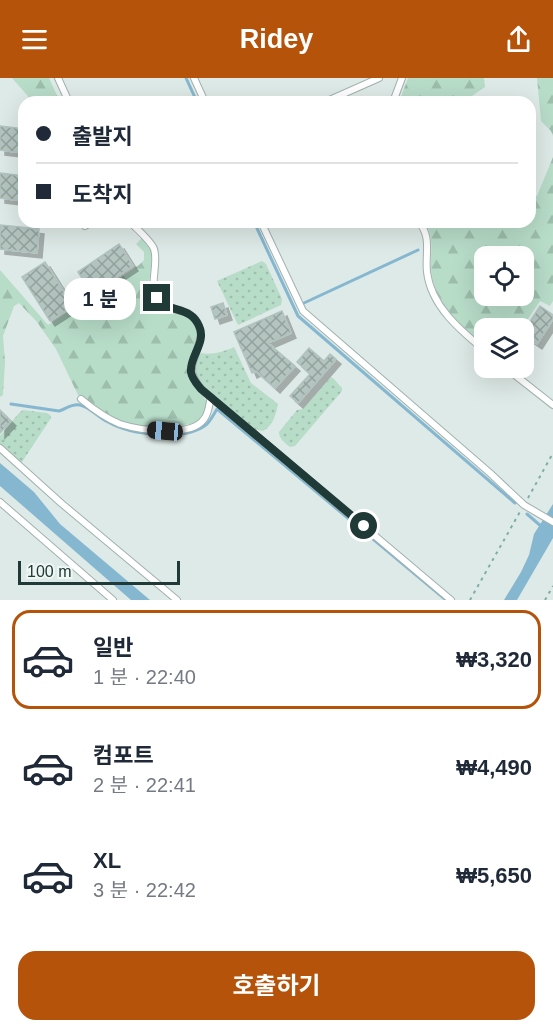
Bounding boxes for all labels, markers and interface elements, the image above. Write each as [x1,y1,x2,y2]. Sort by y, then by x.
icon: menu [18,23,51,56]
icon: share [502,23,535,56]
text: Ridey [240,24,313,54]
text: 출발지 [72,124,133,149]
text: 도착지 [72,182,133,207]
map controls [474,246,534,378]
button: locate [474,246,534,306]
callout: 1 분 [64,277,136,319]
route end [143,284,170,311]
text: 1 분 [82,288,118,310]
button: layers [474,318,534,378]
car [146,420,184,442]
route start [350,512,377,539]
scale bar [18,558,180,586]
text: 100 m [27,563,71,580]
icon: car [21,633,75,687]
text: 일반 [93,635,133,660]
text: ₩3,320 [456,647,532,672]
text: 1 분 · 22:40 [93,666,196,688]
icon: car [21,741,75,795]
text: 컴포트 [93,743,154,768]
text: ₩4,490 [456,755,532,780]
text: 2 분 · 22:41 [93,774,196,796]
text: XL [93,848,121,873]
icon: car [21,849,75,903]
text: ₩5,650 [456,863,532,888]
text: 3 분 · 22:42 [93,879,196,901]
button: 호출하기 [18,951,535,1020]

